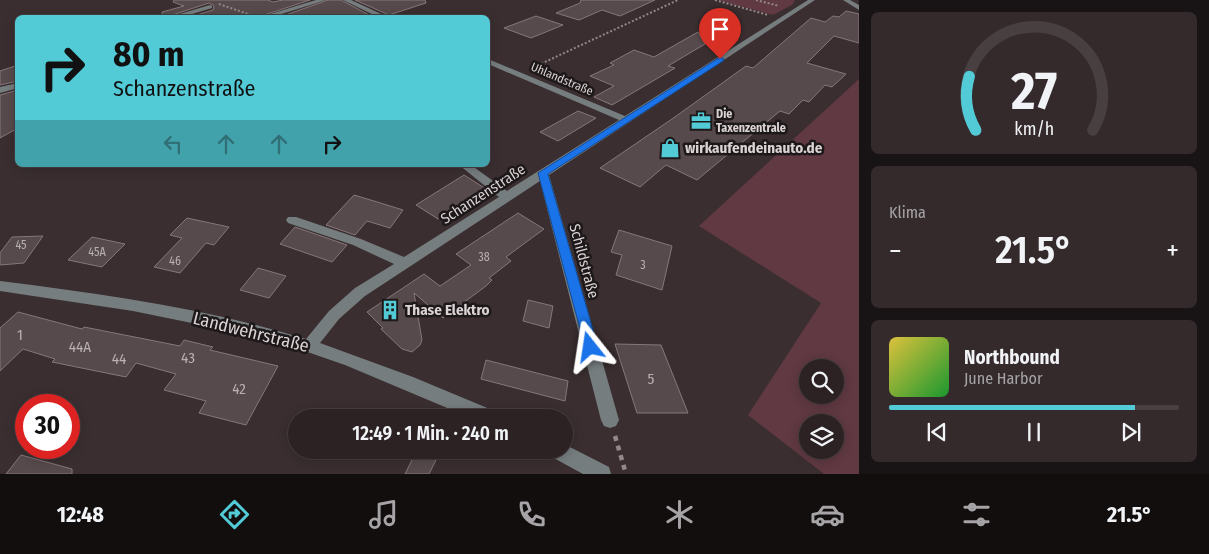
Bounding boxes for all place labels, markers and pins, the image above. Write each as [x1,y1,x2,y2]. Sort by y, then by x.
pin [699,8,741,59]
place label: Die Taxenzentrale [716,107,786,135]
office icon: Die Taxenzentrale [690,110,712,132]
shop icon: wirkaufendeinauto.de [659,137,681,159]
place label: wirkaufendeinauto.de [685,139,823,157]
building icon: Thase Elektro [379,299,401,321]
place label: Thase Elektro [405,301,489,319]

